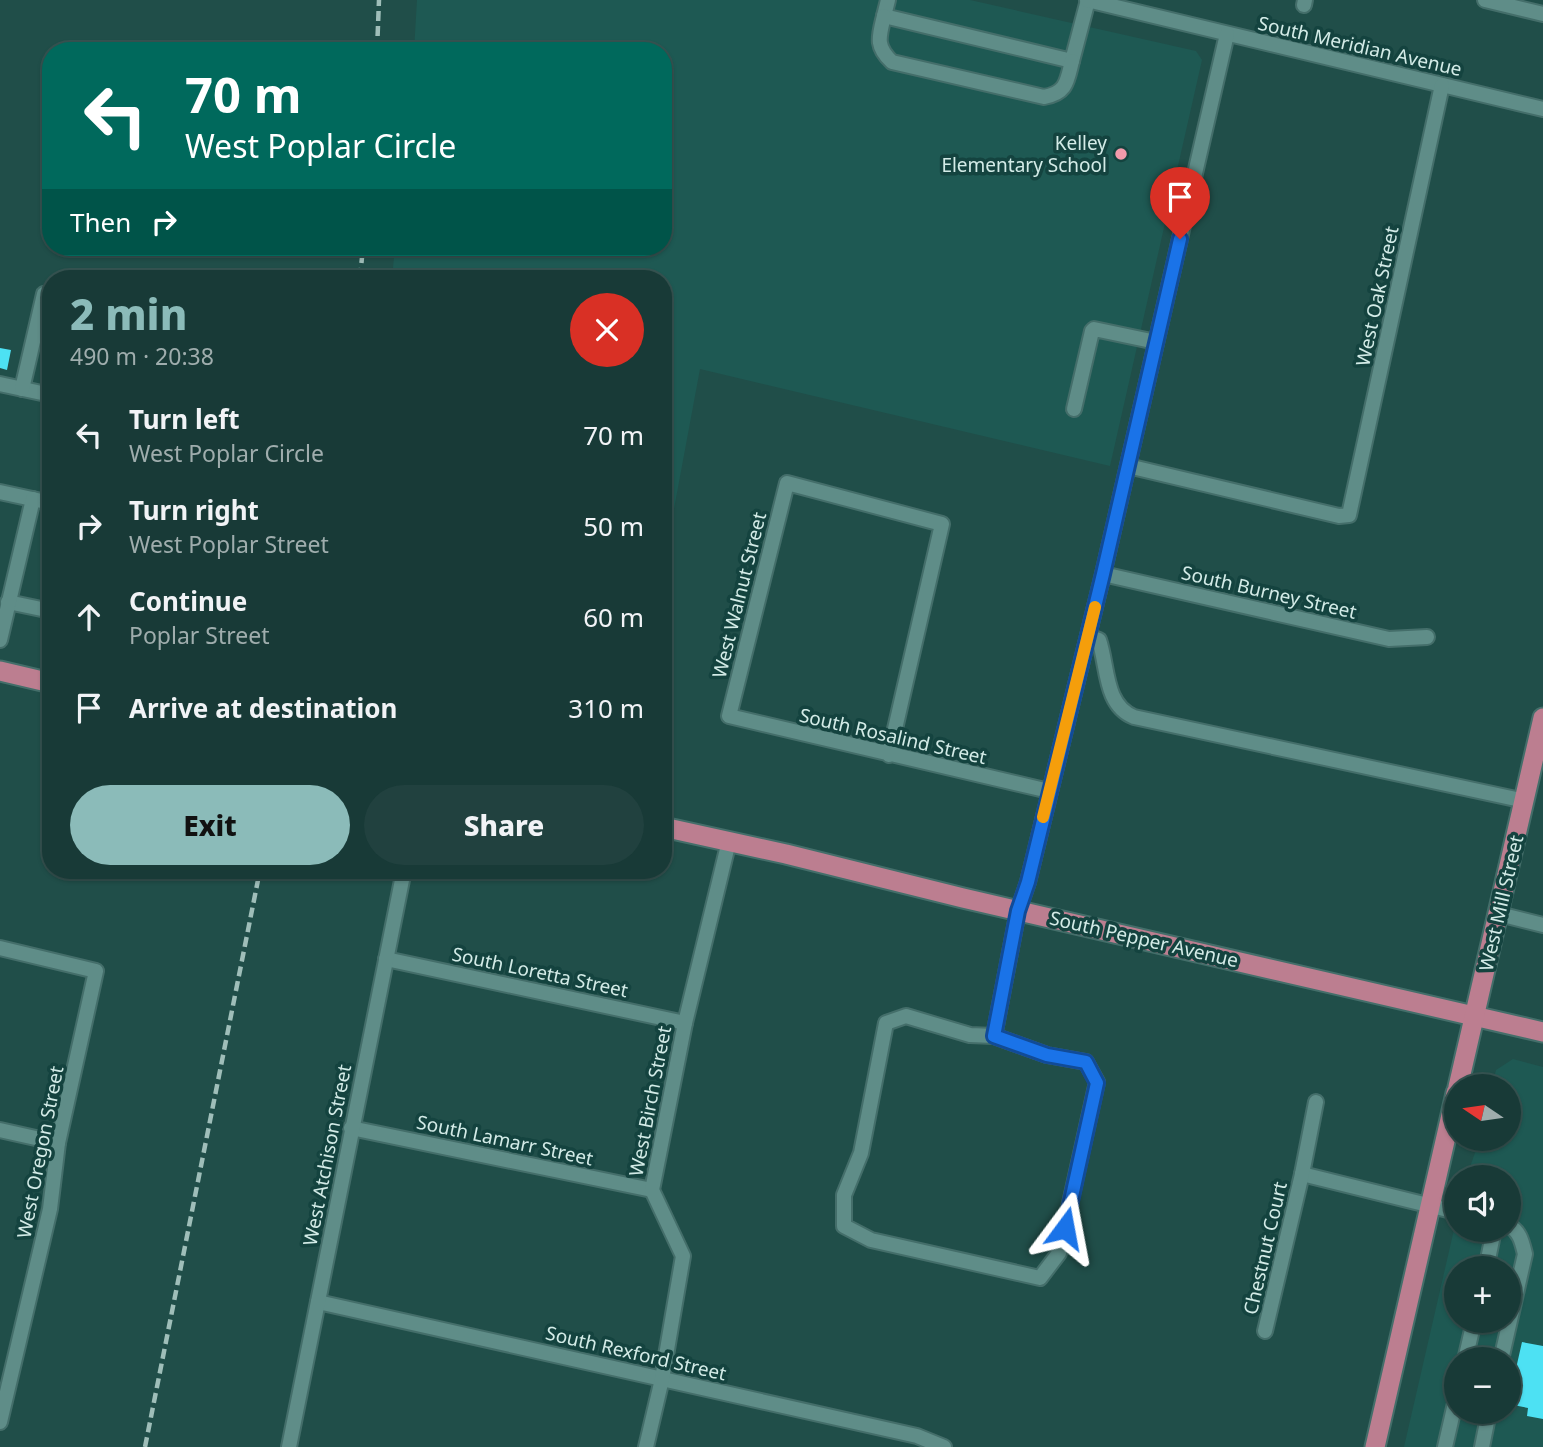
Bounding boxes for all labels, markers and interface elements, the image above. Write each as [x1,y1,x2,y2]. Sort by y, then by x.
street label: South Meridian Avenue [1255,10,1465,82]
text: 70 m [185,61,302,127]
icon: left [70,70,161,161]
text: West Poplar Circle [185,124,456,167]
place label: Kelley Elementary School [941,130,1107,178]
marker: Kelley Elementary School [1113,146,1129,162]
pin [1150,167,1210,239]
icon: arrive [1161,178,1199,216]
icon: right [145,203,183,241]
text: Then [70,204,131,240]
street label: West Oak Street [1349,223,1405,368]
text: 2 min [70,285,187,342]
button: close [570,293,644,367]
text: 490 m · 20:38 [70,340,214,372]
text: Turn left [129,401,240,437]
icon: left [70,416,108,454]
text: 70 m [583,417,644,453]
text: West Poplar Circle [129,437,324,469]
text: Turn right [129,492,259,528]
icon: right [70,507,108,545]
text: 50 m [583,508,644,544]
street label: West Walnut Street [706,509,772,681]
text: West Poplar Street [129,528,329,560]
street label: South Burney Street [1179,559,1359,625]
text: Continue [129,583,247,619]
icon: ahead [70,598,108,636]
text: 60 m [583,599,644,635]
text: Poplar Street [129,619,270,651]
icon: arrive [70,689,108,727]
text: Arrive at destination [129,690,398,726]
text: 310 m [568,690,644,726]
street label: South Rosalind Street [797,702,989,770]
button: Exit [70,785,350,865]
button: Share [364,785,644,865]
street label: West Mill Street [1473,832,1529,974]
street label: South Pepper Avenue [1047,905,1241,973]
street label: South Loretta Street [450,941,630,1003]
street label: West Birch Street [623,1024,677,1178]
street label: West Atchison Street [297,1062,357,1248]
street label: West Oregon Street [11,1064,69,1240]
north arrow [1444,1074,1521,1152]
map controls [1444,1074,1521,1424]
street label: South Lamarr Street [414,1109,596,1171]
button: sound [1444,1165,1521,1242]
street label: Chestnut Court [1237,1179,1293,1317]
position arrow [1028,1191,1102,1265]
button: + [1444,1256,1521,1333]
street label: South Rexford Street [543,1320,729,1386]
button: − [1444,1347,1521,1424]

